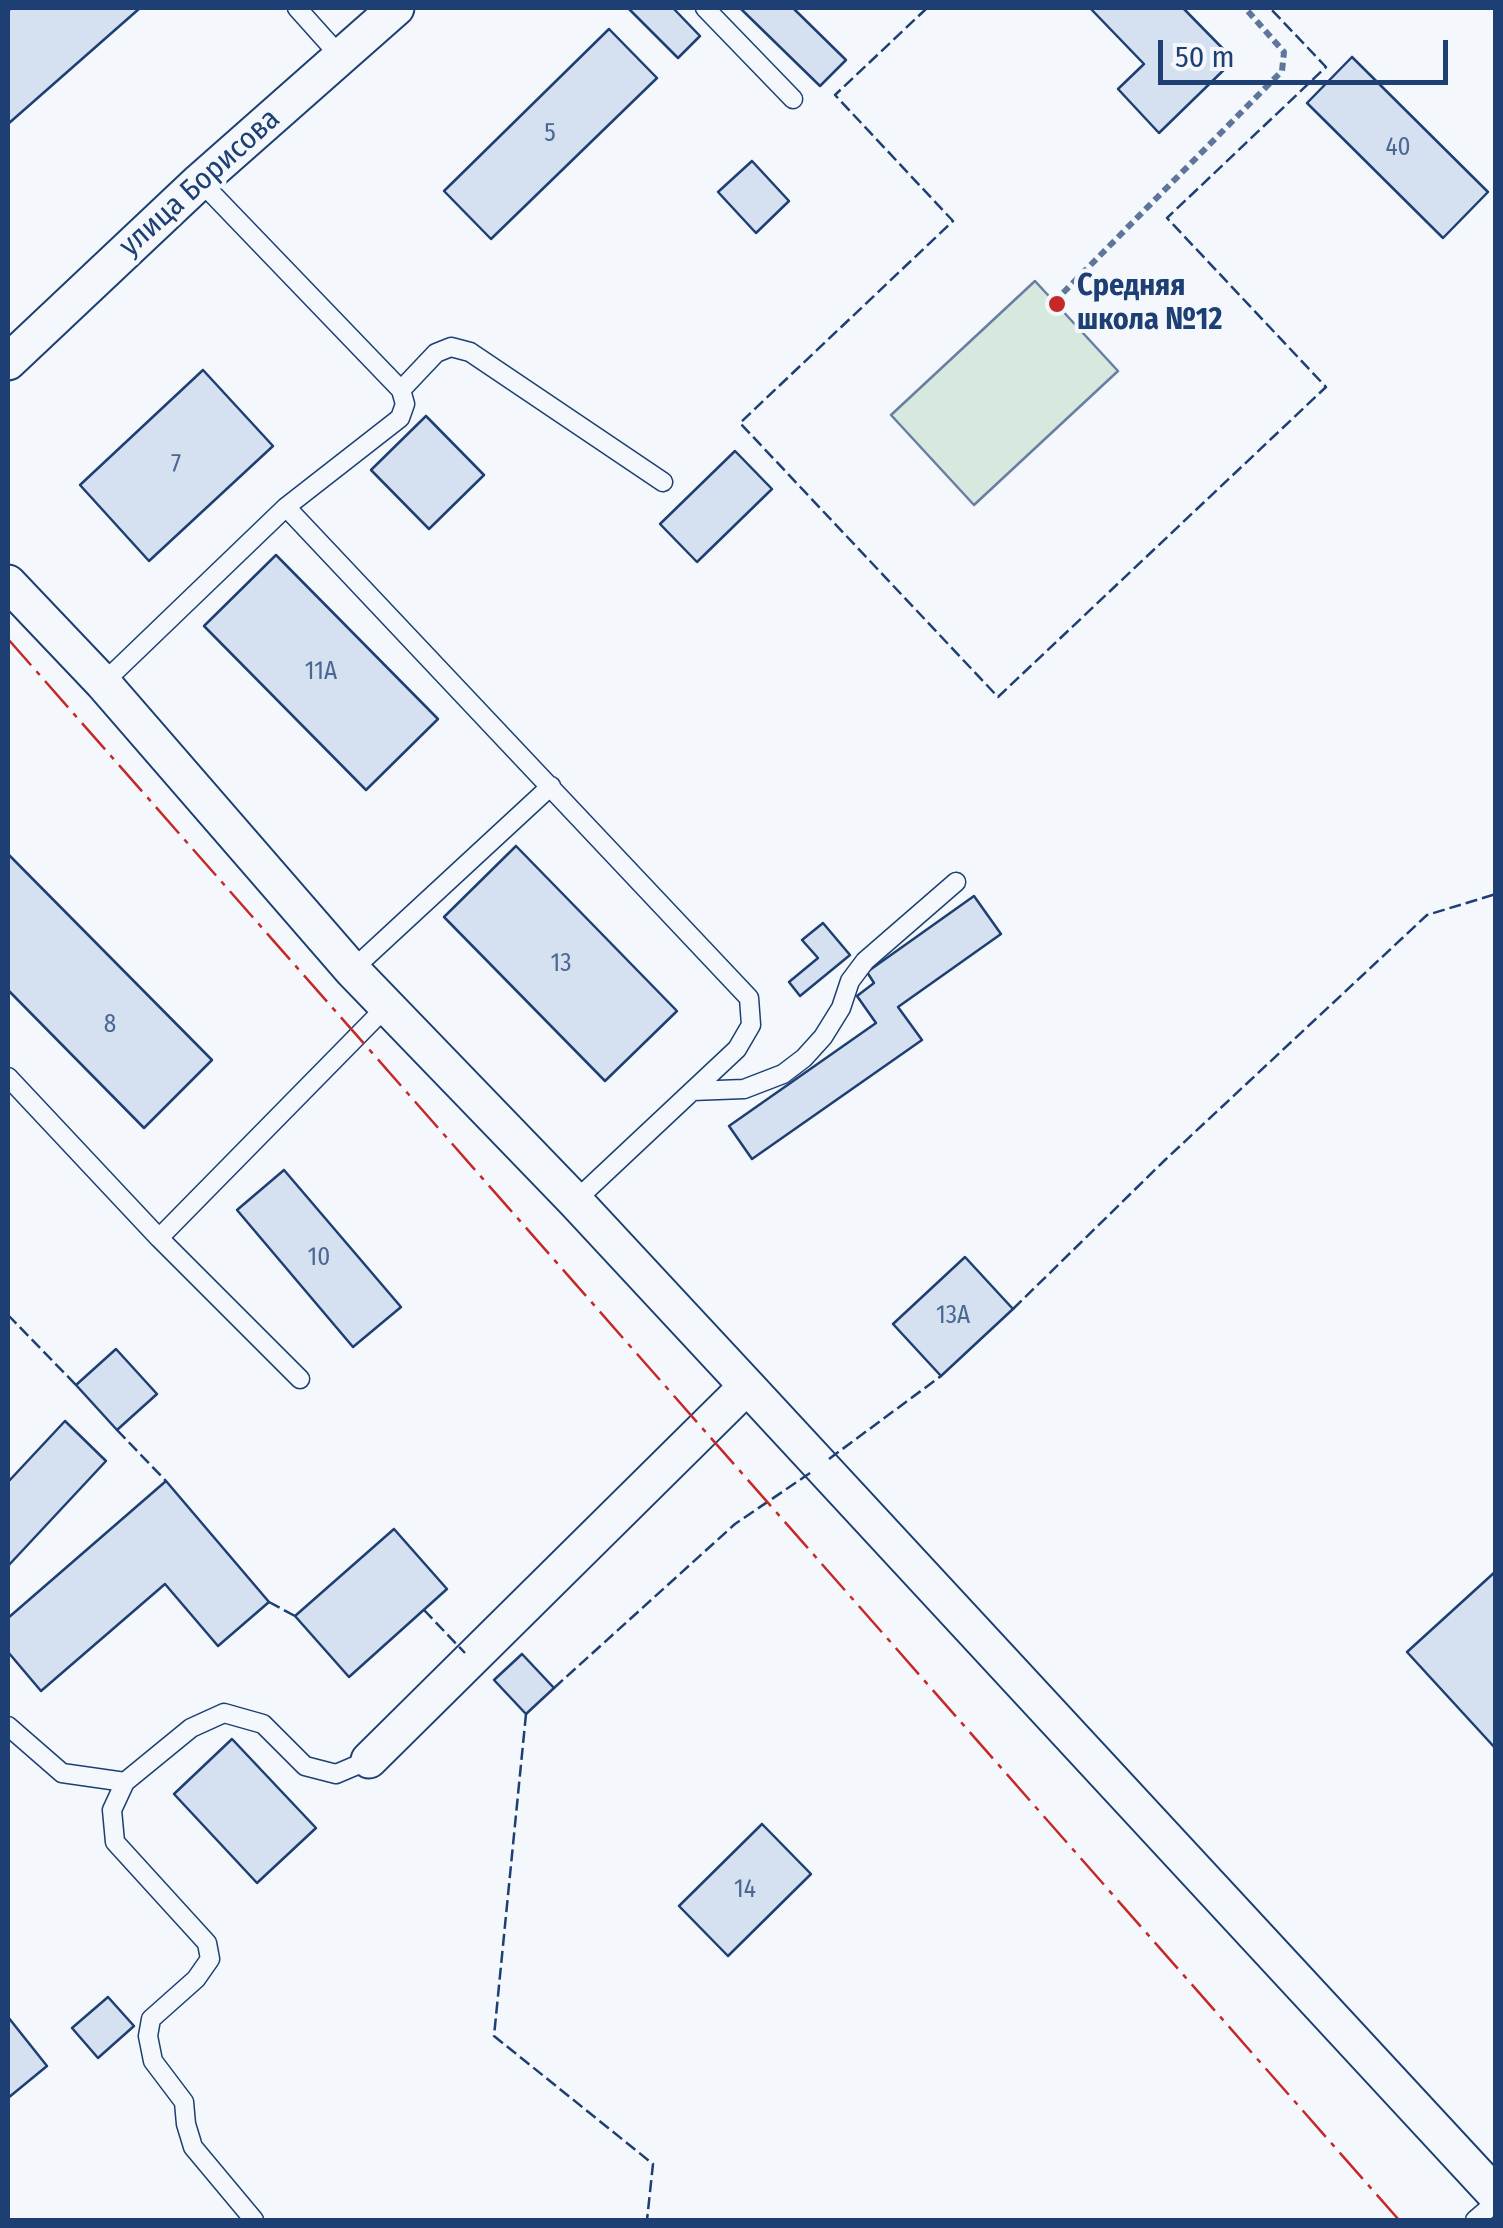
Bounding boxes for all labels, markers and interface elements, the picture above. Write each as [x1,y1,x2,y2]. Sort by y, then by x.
scale bar [1163,20,1453,82]
text: 50 m [1175,39,1235,75]
street label: улица Борисова [112,102,288,264]
house number: 5 [544,119,556,149]
house number: 40 [1385,133,1411,163]
place label: Средняя школа №12 [1077,269,1222,340]
marker: Средняя школа №12 [1046,293,1068,315]
house number: 7 [171,450,181,480]
house number: 11А [305,657,337,687]
house number: 13 [550,949,572,979]
house number: 8 [104,1010,116,1040]
house number: 10 [308,1243,330,1273]
house number: 13А [936,1301,970,1331]
house number: 14 [734,1875,756,1905]

